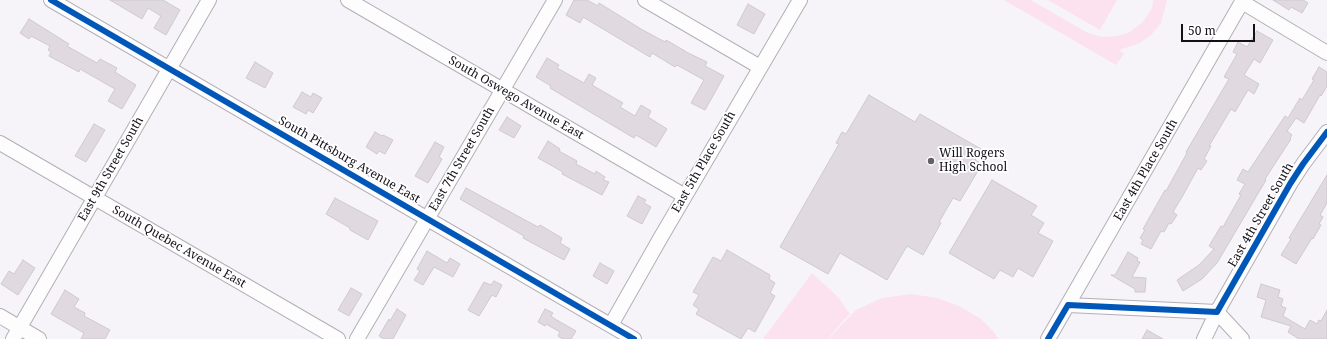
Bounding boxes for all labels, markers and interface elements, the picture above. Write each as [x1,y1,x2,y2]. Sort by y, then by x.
scale bar [1183,16,1257,42]
text: 50 m [1188,22,1216,39]
street label: South Oswego Avenue East [446,53,586,143]
street label: East 7th Street South [426,104,498,214]
street label: East 5th Place South [669,109,739,215]
street label: South Pittsburg Avenue East [276,113,422,207]
street label: East 9th Street South [75,114,147,224]
street label: East 4th Place South [1111,117,1181,223]
place label: Will Rogers High School [939,147,1007,175]
marker: Will Rogers High School [926,156,936,166]
street label: East 4th Street South [1225,160,1297,270]
street label: South Quebec Avenue East [110,203,248,291]

